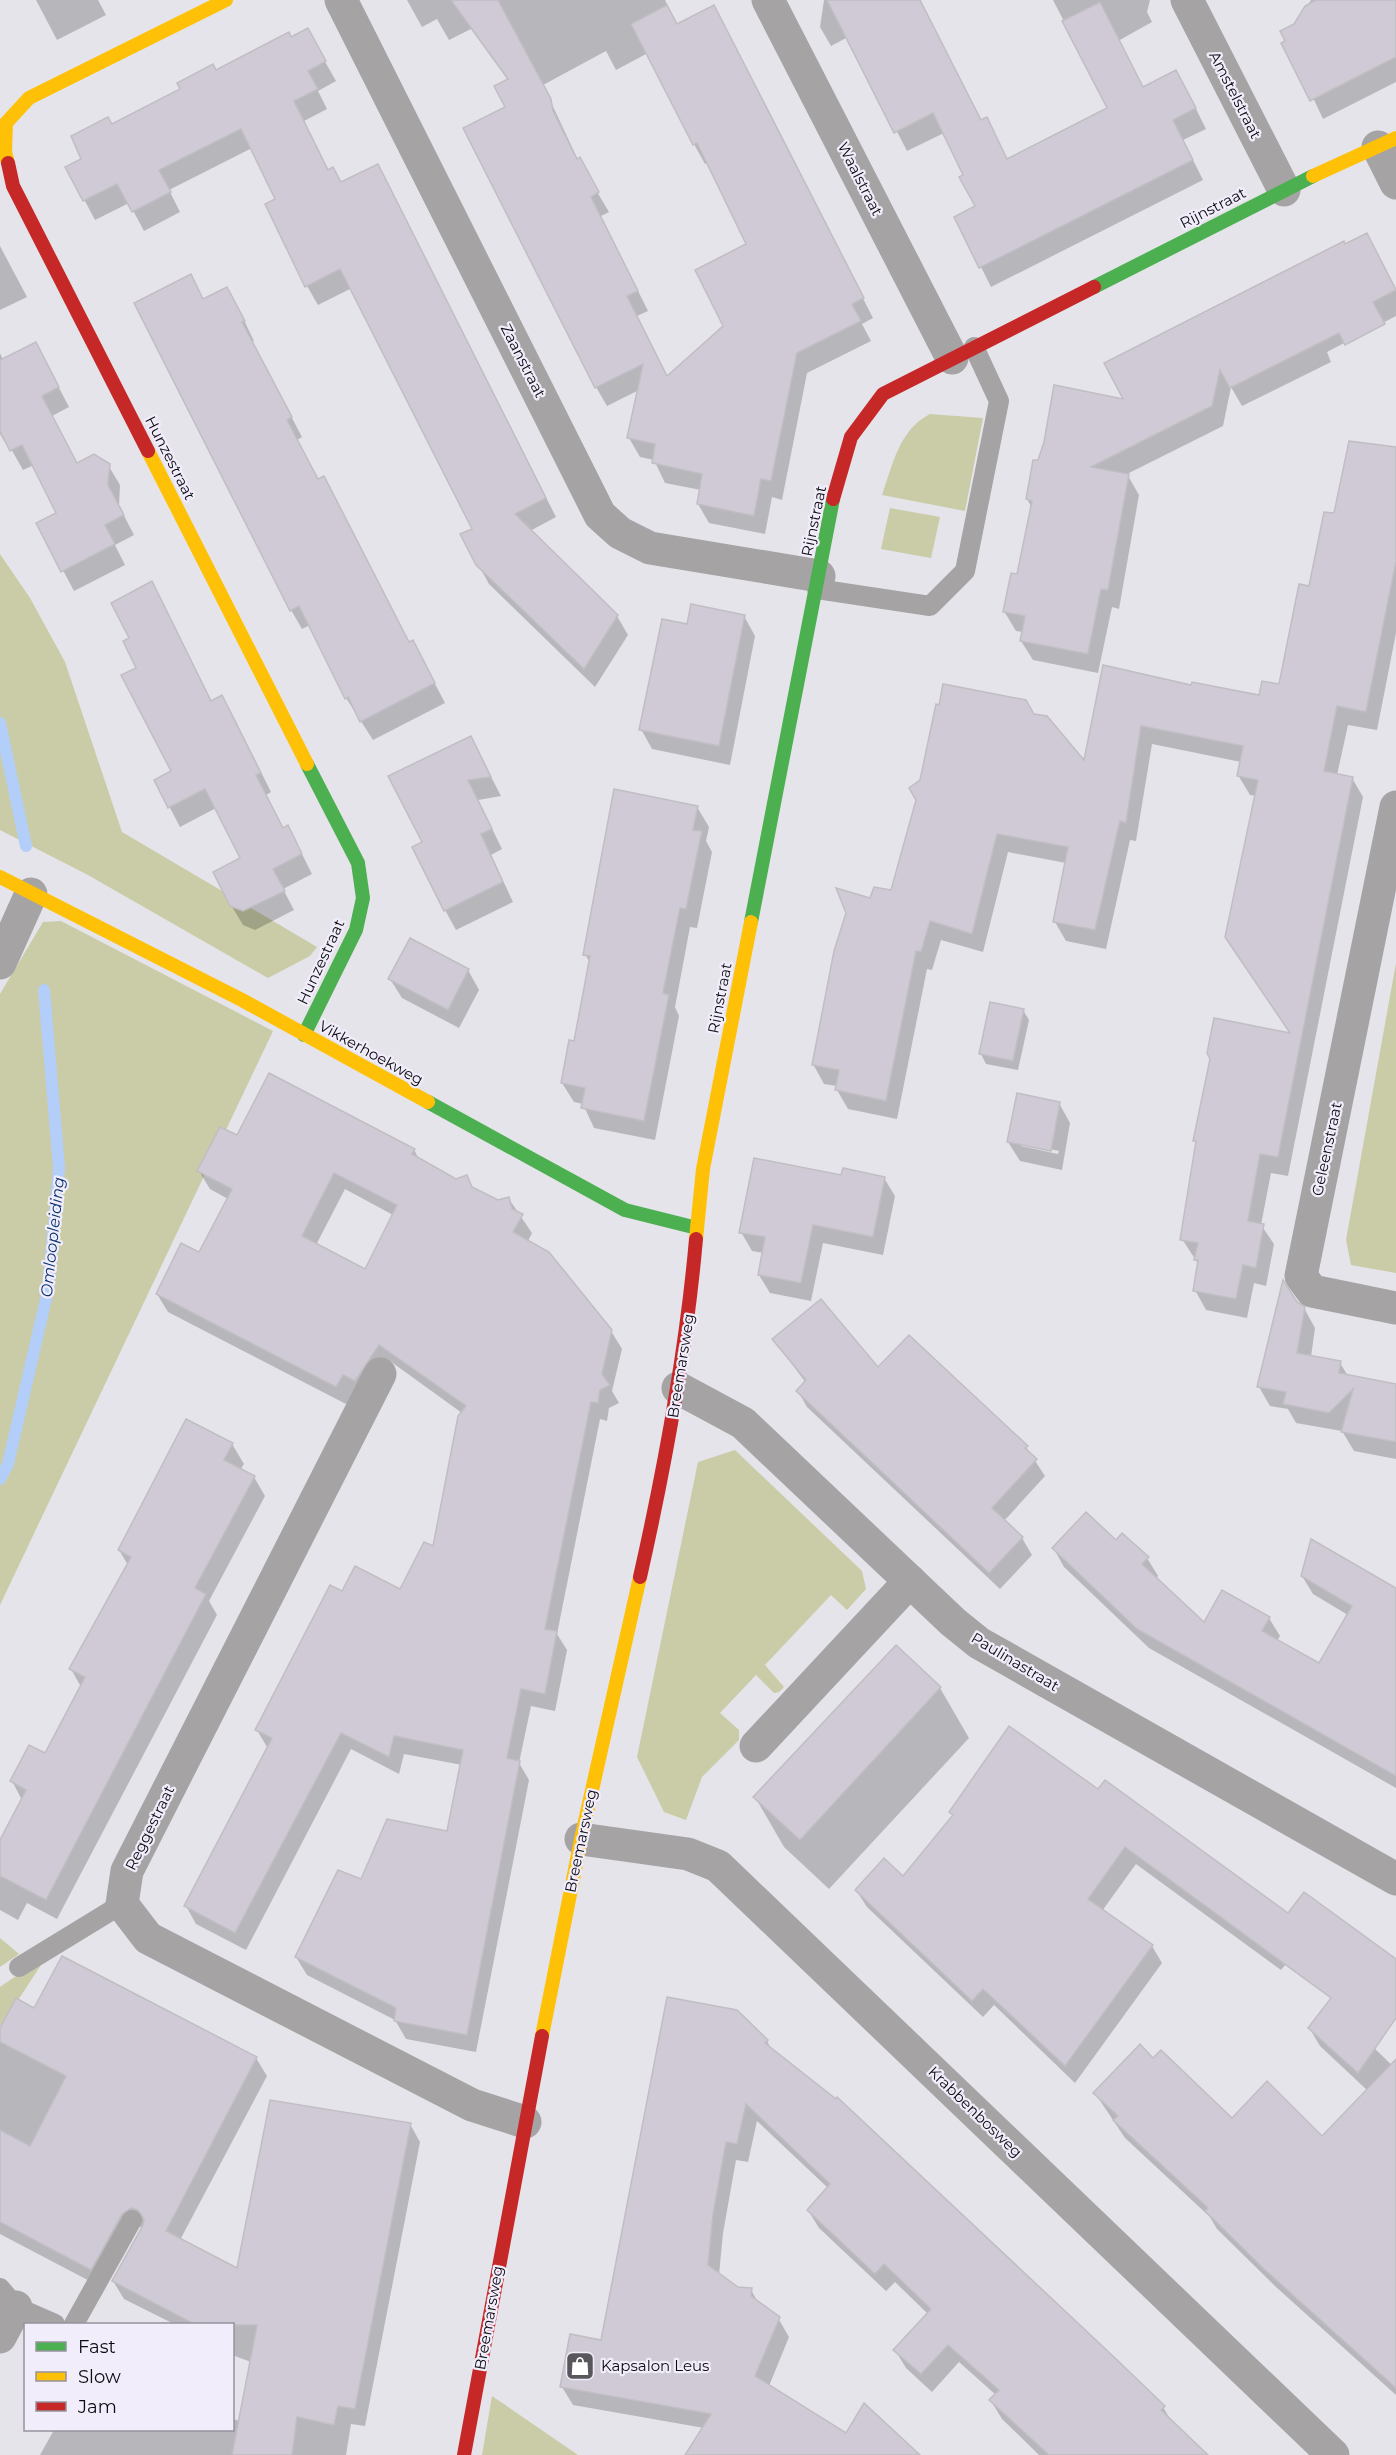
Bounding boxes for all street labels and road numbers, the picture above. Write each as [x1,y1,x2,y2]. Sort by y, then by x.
street label: Amstelstraat [1205,48,1266,142]
street label: Waalstraat [834,139,887,219]
street label: Rijnstraat [1176,183,1249,232]
street label: Zaanstraat [497,321,550,401]
street label: Hunzestraat [141,413,200,503]
street label: Rijnstraat [797,484,830,558]
street label: Hunzestraat [293,916,349,1007]
street label: Rijnstraat [703,961,736,1035]
street label: Vikkerhoekweg [316,1016,427,1089]
street label: Geleenstraat [1307,1100,1346,1198]
street label: Breemarsweg [663,1312,698,1419]
street label: Paulinastraat [968,1628,1063,1695]
street label: Reggestraat [121,1782,178,1873]
street label: Breemarsweg [560,1787,601,1894]
street label: Krabbenbosweg [924,2062,1026,2161]
street label: Breemarsweg [470,2264,507,2371]

